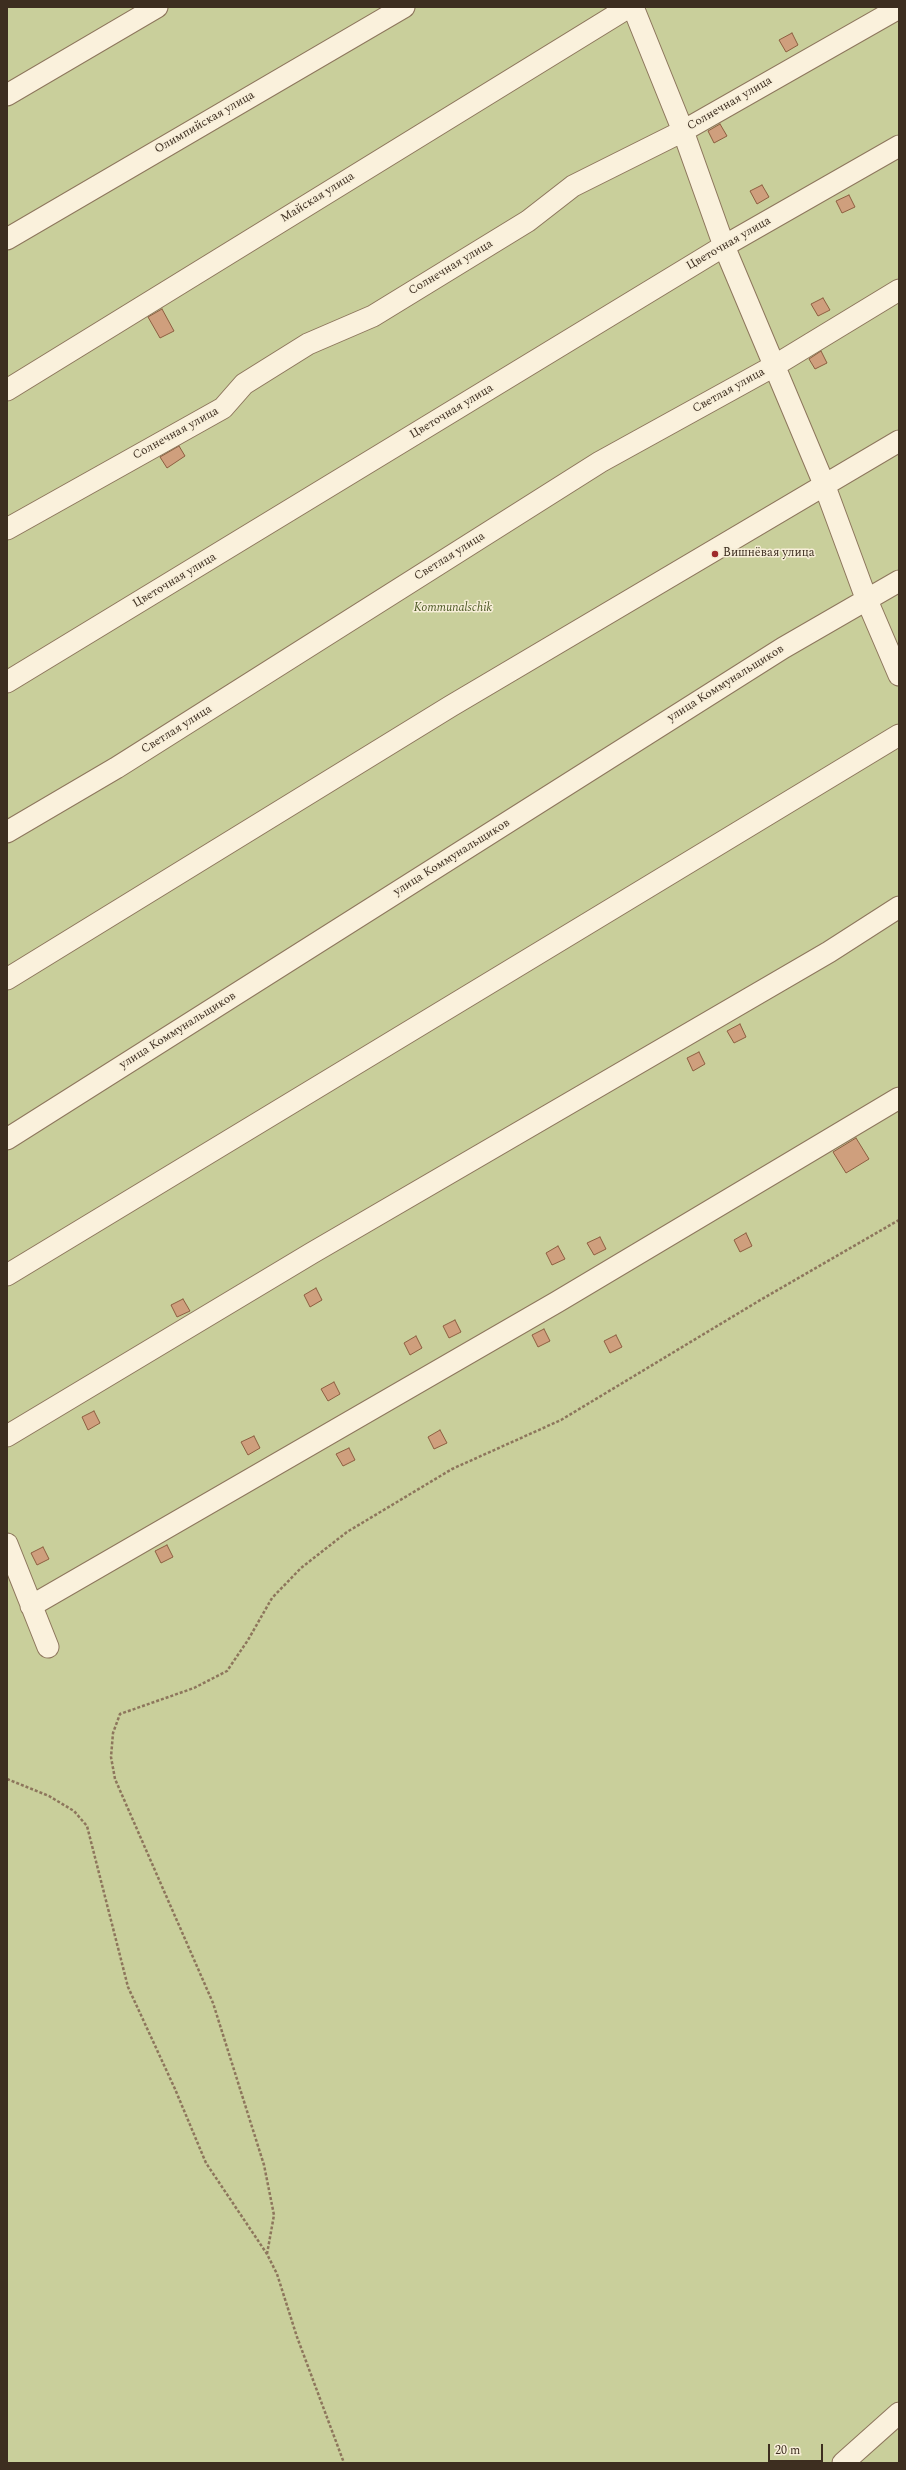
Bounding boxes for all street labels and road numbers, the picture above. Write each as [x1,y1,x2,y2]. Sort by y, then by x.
street label: Солнечная улица [685,74,775,134]
street label: Олимпийская улица [152,89,258,157]
street label: Майская улица [278,170,358,226]
street label: Цветочная улица [684,214,774,274]
street label: Солнечная улица [406,237,496,299]
street label: Светлая улица [690,365,768,417]
street label: Цветочная улица [408,381,496,443]
street label: Солнечная улица [131,404,221,464]
street label: Светлая улица [412,530,488,584]
street label: Цветочная улица [131,550,219,612]
street label: улица Коммунальщиков [665,642,787,726]
street label: Светлая улица [139,703,215,757]
street label: улица Коммунальщиков [391,816,513,900]
street label: улица Коммунальщиков [117,989,239,1073]

